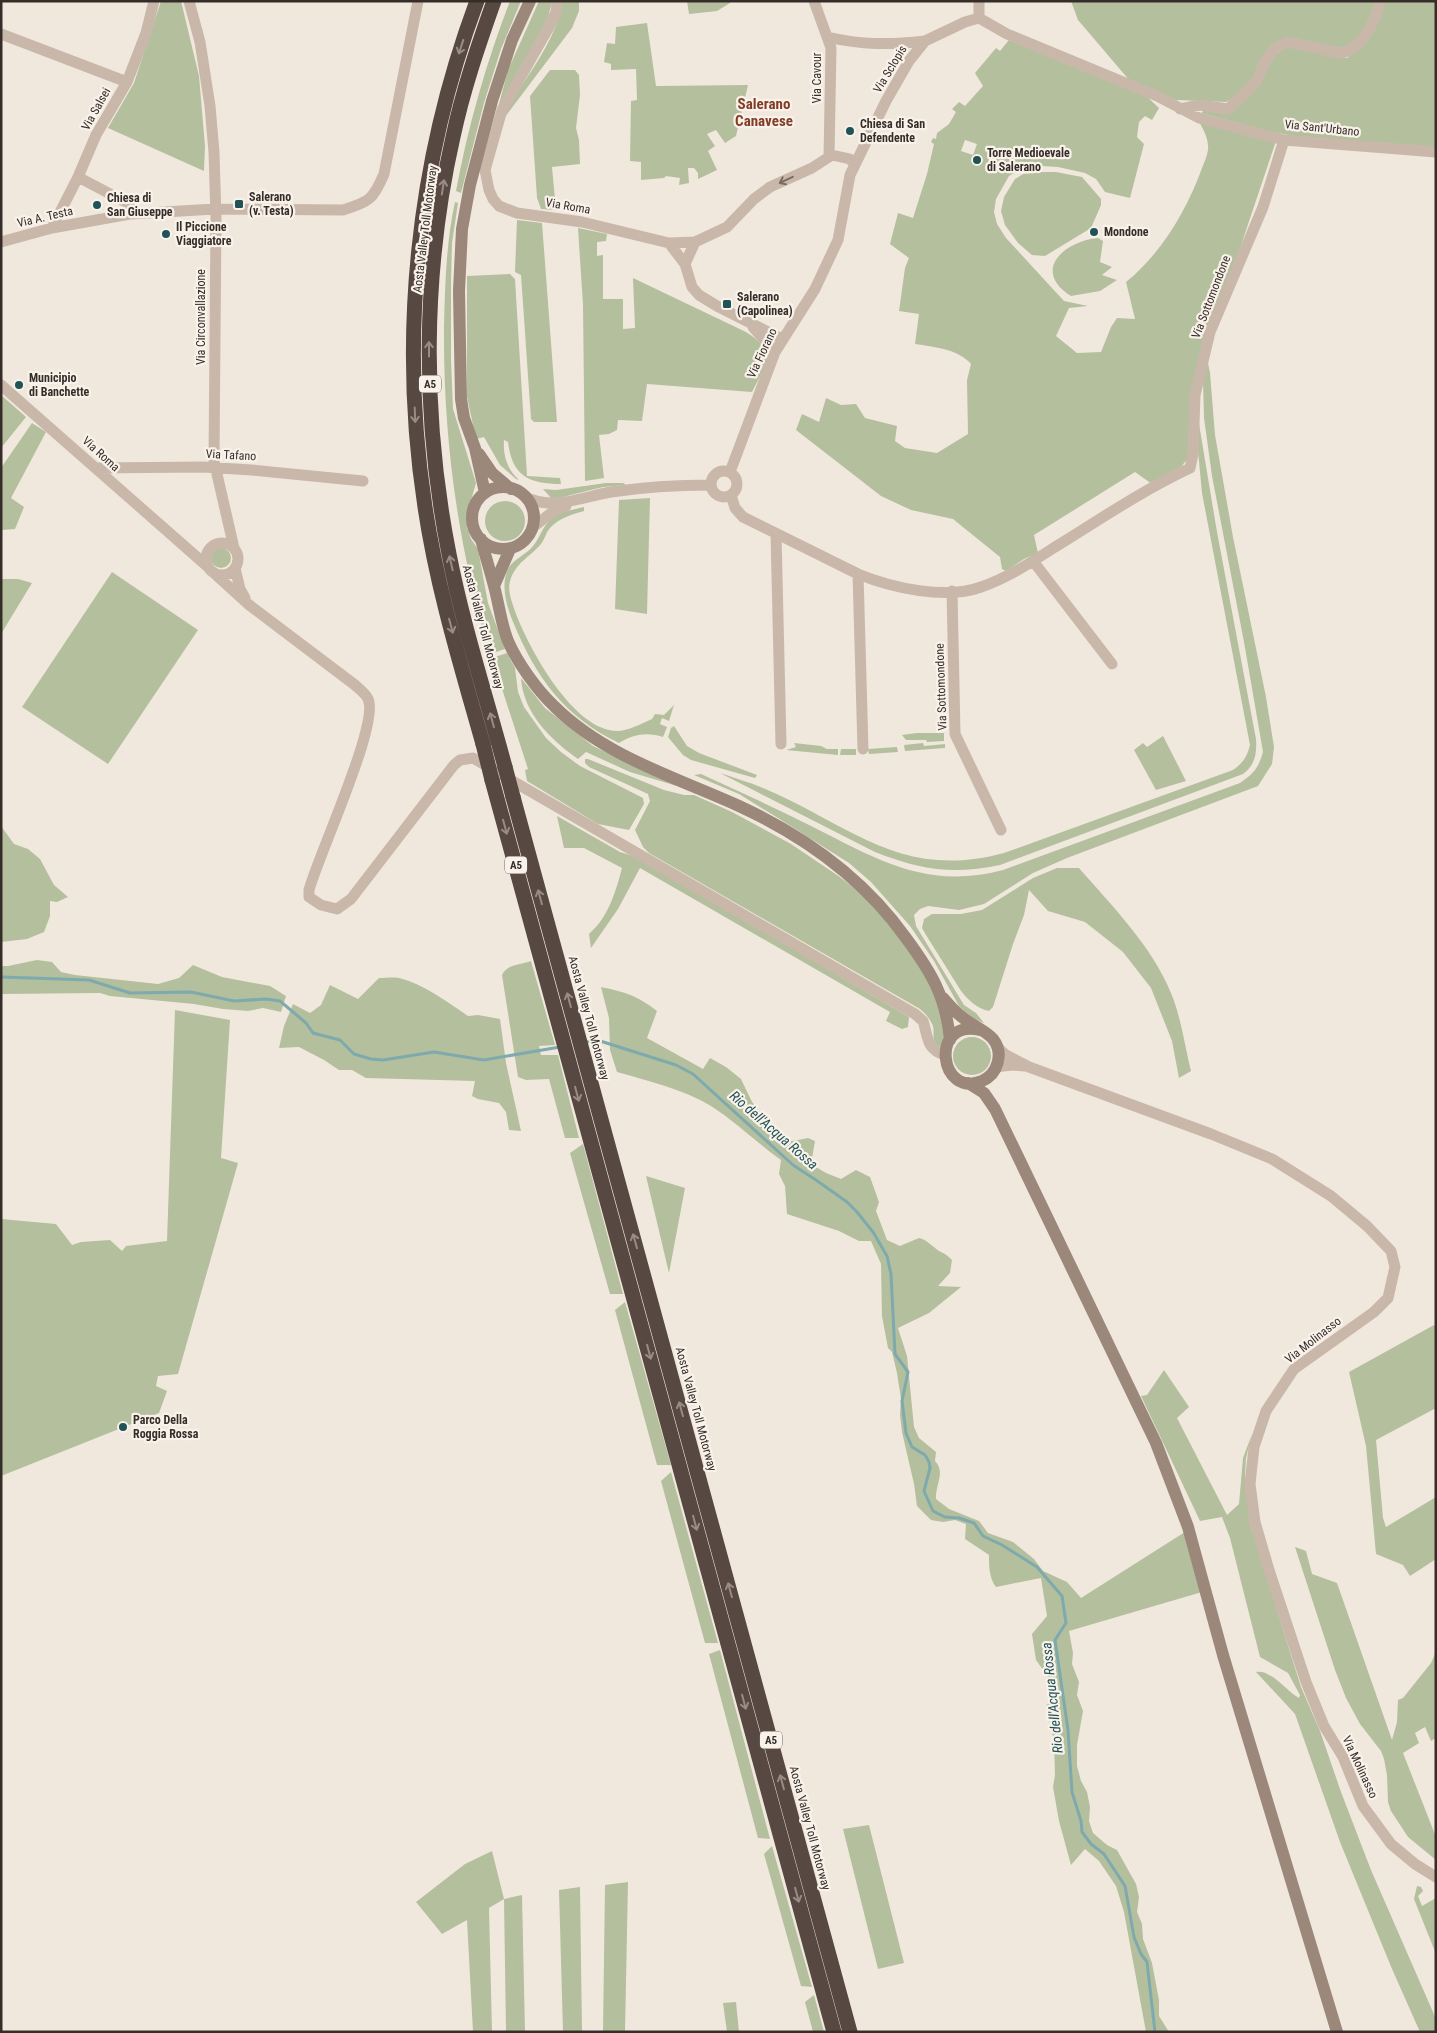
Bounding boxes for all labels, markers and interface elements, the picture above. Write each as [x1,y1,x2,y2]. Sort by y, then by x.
one-way arrow [456,39,466,55]
street label: Via Sclopis [870,43,910,95]
street label: Via Cavour [810,52,824,103]
street label: Via Salsei [79,85,113,133]
district label: Salerano Canavese [735,95,793,130]
place label: Chiesa di San Defendente [860,117,925,145]
street label: Via Sant'Urbano [1284,117,1360,139]
marker: Chiesa di San Defendente [844,125,856,137]
place label: Torre Medioevale di Salerano [987,146,1070,174]
marker: Torre Medioevale di Salerano [971,154,983,166]
street label: Aosta Valley Toll Motorway [410,165,440,293]
one-way arrow [779,176,794,185]
one-way arrow [439,180,449,196]
place label: Salerano (v. Testa) [249,190,294,218]
place label: Chiesa di San Giuseppe [107,191,173,219]
street label: Via Roma [545,195,592,217]
marker: Salerano (v. Testa) [233,198,245,210]
marker: Chiesa di San Giuseppe [91,199,103,211]
street label: Via A. Testa [16,204,74,230]
place label: Il Piccione Viaggiatore [176,220,232,248]
place label: Mondone [1104,225,1149,239]
marker: Mondone [1088,226,1100,238]
marker: Il Piccione Viaggiatore [160,228,172,240]
street label: Via Sottomondone [1189,253,1233,340]
street label: Via Circonvallazione [194,269,208,365]
place label: Salerano (Capolinea) [737,290,793,318]
marker: Salerano (Capolinea) [721,298,733,310]
street label: Via Fiorano [744,326,780,380]
one-way arrow [424,341,434,358]
place label: Municipio di Banchette [29,371,90,399]
road number: A5 [419,376,441,392]
marker: Municipio di Banchette [13,379,25,391]
one-way arrow [411,406,420,422]
street label: Via Roma [80,434,123,474]
street label: Via Tafano [205,447,257,463]
one-way arrow [446,555,455,571]
street label: Aosta Valley Toll Motorway [460,563,506,691]
one-way arrow [446,618,456,634]
street label: Via Sottomondone [932,643,950,731]
one-way arrow [487,712,496,728]
one-way arrow [501,819,511,835]
road number: A5 [505,856,527,874]
one-way arrow [535,889,545,905]
street label: Aosta Valley Toll Motorway [566,954,612,1082]
one-way arrow [563,992,573,1008]
one-way arrow [573,1085,583,1101]
water label: Rio dell'Acqua Rossa [727,1087,821,1173]
one-way arrow [629,1234,639,1250]
street label: Via Molinasso [1282,1314,1344,1366]
one-way arrow [644,1344,654,1360]
street label: Aosta Valley Toll Motorway [673,1345,719,1473]
one-way arrow [676,1402,685,1418]
place label: Parco Della Roggia Rossa [133,1413,199,1441]
marker: Parco Della Roggia Rossa [117,1421,129,1433]
one-way arrow [691,1515,701,1531]
one-way arrow [724,1583,734,1599]
water label: Rio dell'Acqua Rossa [1038,1642,1066,1754]
one-way arrow [740,1693,750,1709]
road number: A5 [760,1732,782,1748]
street label: Via Molinasso [1339,1734,1381,1800]
street label: Aosta Valley Toll Motorway [787,1764,833,1892]
one-way arrow [777,1774,786,1790]
one-way arrow [792,1887,802,1903]

